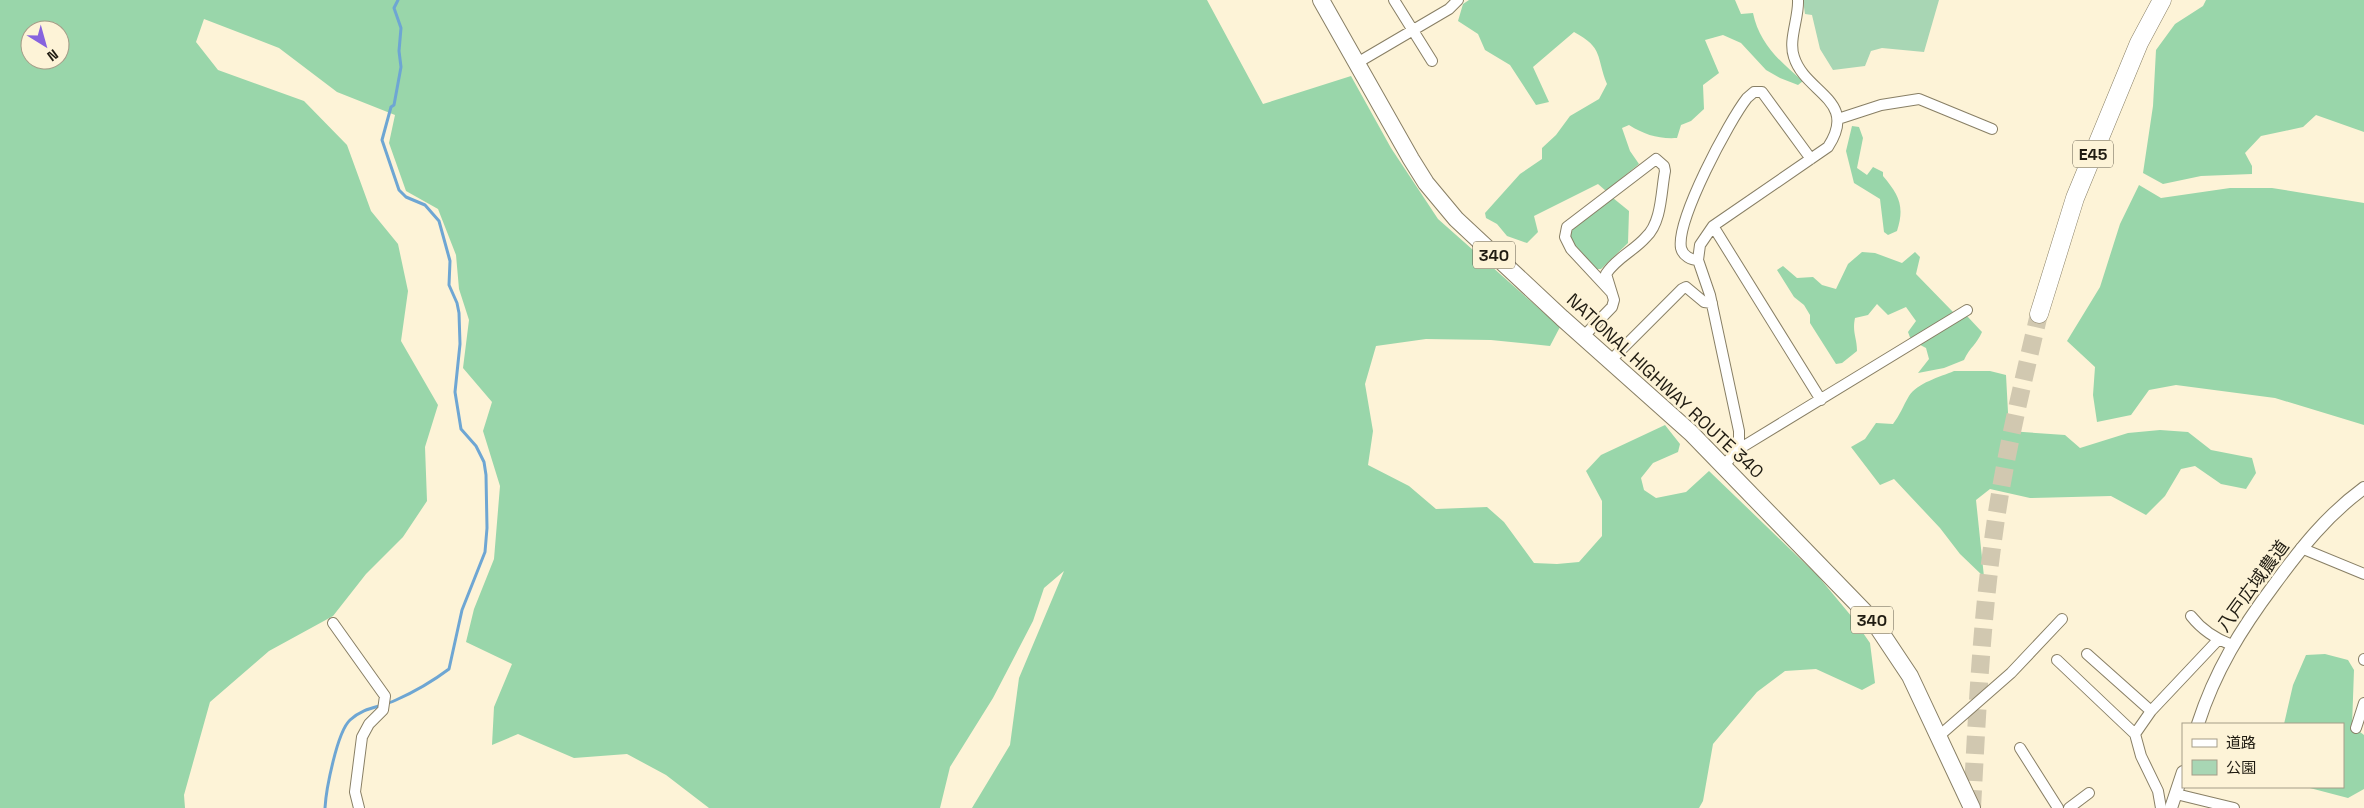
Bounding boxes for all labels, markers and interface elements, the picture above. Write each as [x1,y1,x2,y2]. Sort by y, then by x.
north arrow [20,20,70,70]
text: N [44,45,62,65]
road number: E45 [2073,140,2113,168]
road number: 340 [1473,242,1515,268]
street label: NATIONAL HIGHWAY ROUTE 340 [1562,288,1769,483]
street label: 八戸広域農道 [2212,535,2294,636]
road number: 340 [1851,606,1893,634]
legend [2182,723,2344,788]
text: 道路 [2226,733,2256,752]
text: 公園 [2226,758,2256,777]

